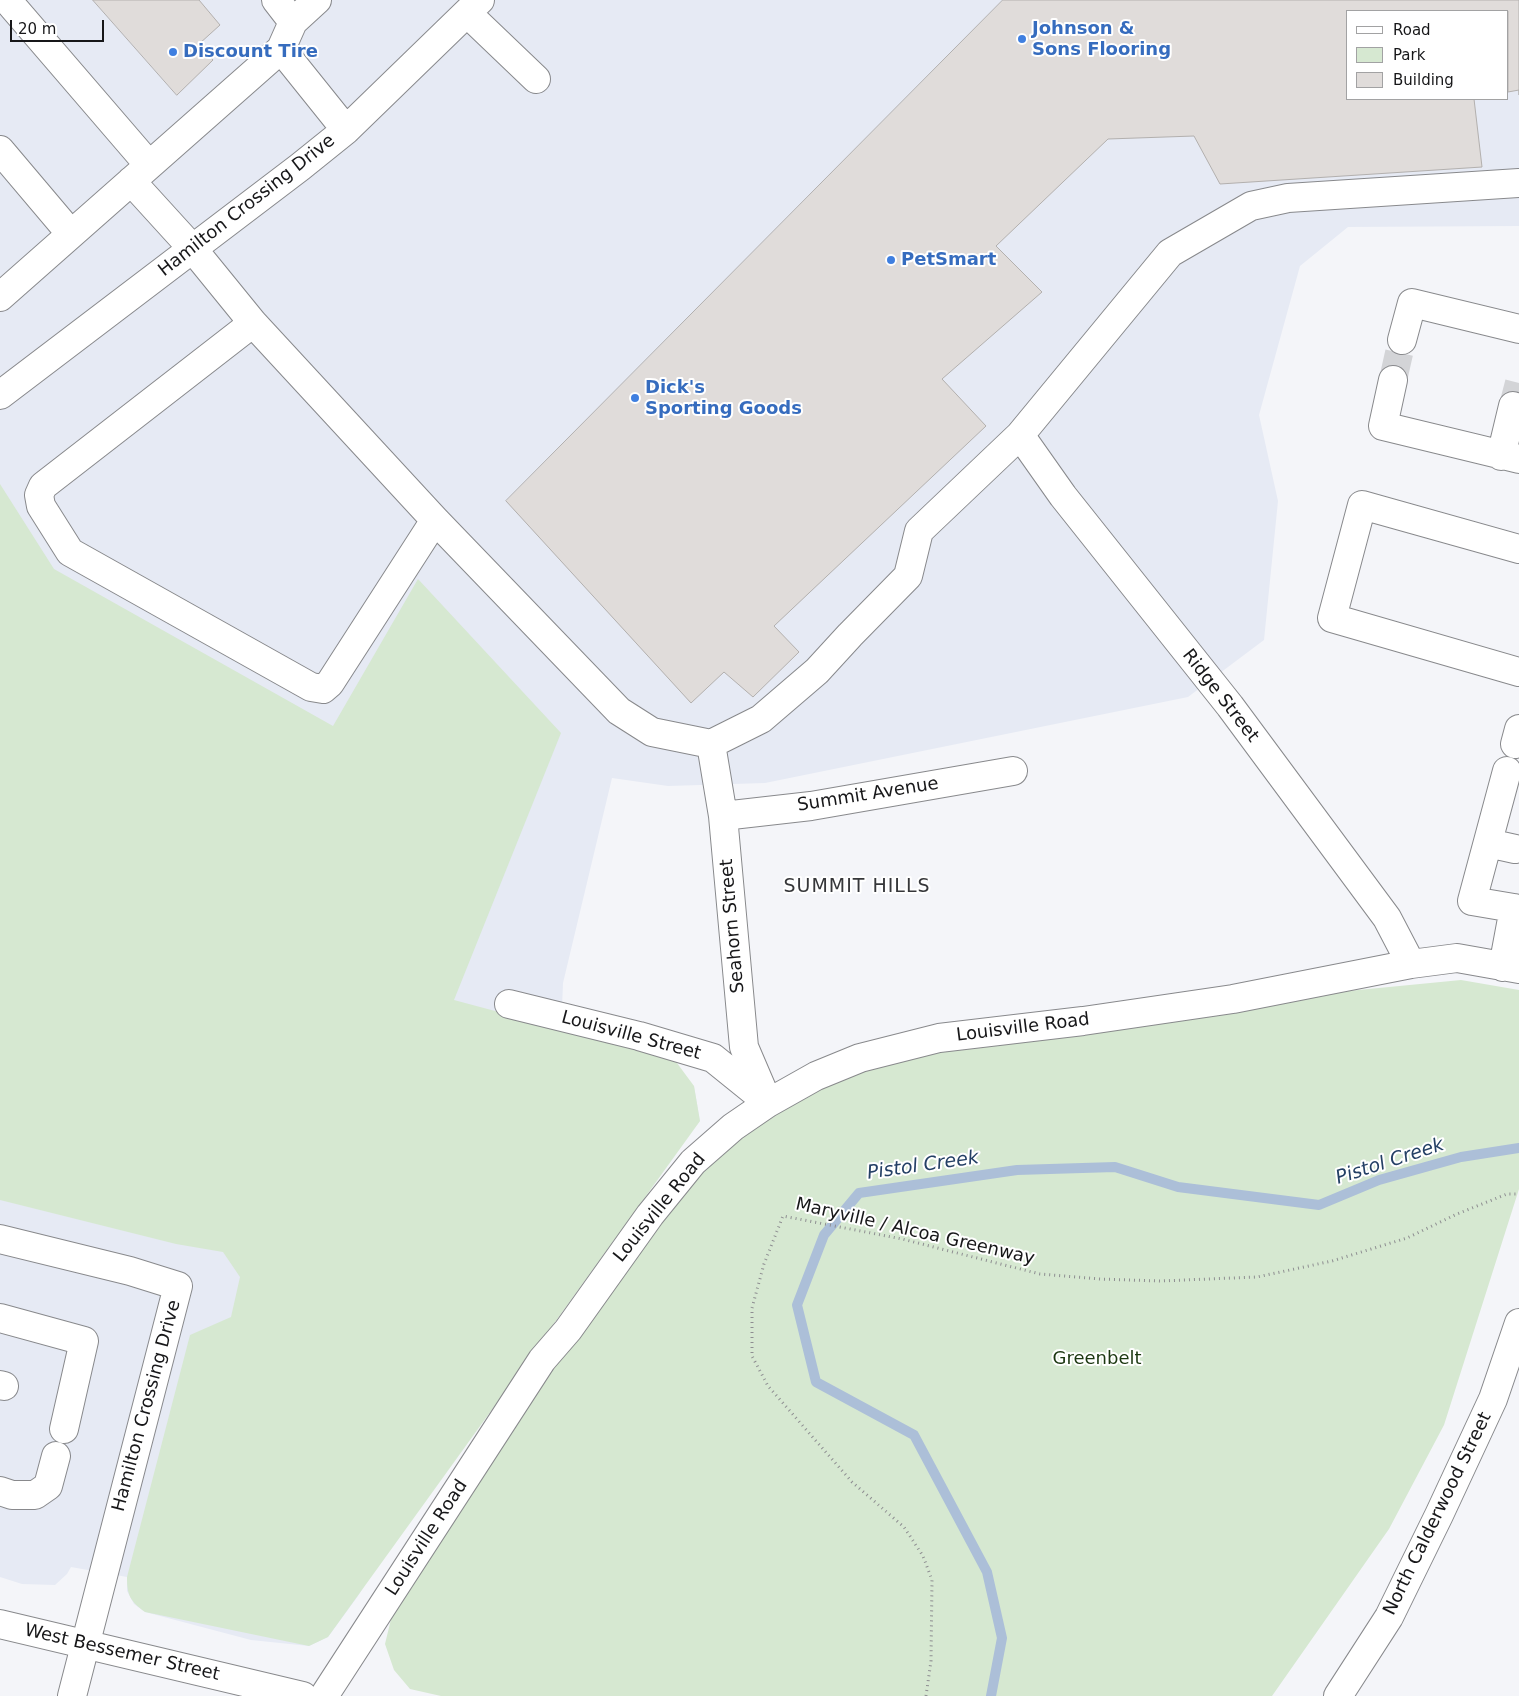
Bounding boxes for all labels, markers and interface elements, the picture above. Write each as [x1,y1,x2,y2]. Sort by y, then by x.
scale bar [12,10,106,42]
legend [1346,10,1509,100]
place label: Johnson & Sons Flooring [1032,18,1171,60]
text: 20 m [18,20,56,38]
text: Road [1393,21,1431,39]
marker: Johnson & Sons Flooring [1016,33,1028,45]
place label: Discount Tire [183,41,318,63]
marker: Discount Tire [167,46,179,58]
text: Park [1393,46,1425,64]
text: Building [1393,71,1454,89]
street label: Hamilton Crossing Drive [154,130,340,282]
place label: PetSmart [901,249,996,271]
marker: PetSmart [885,254,897,266]
place label: Dick's Sporting Goods [645,377,802,419]
marker: Dick's Sporting Goods [629,392,641,404]
street label: Ridge Street [1177,645,1263,747]
street label: Summit Avenue [796,773,940,817]
street label: Seahorn Street [716,858,750,994]
district label: SUMMIT HILLS [782,876,932,898]
street label: Louisville Street [559,1007,703,1065]
street label: Louisville Road [955,1009,1091,1047]
water label: Pistol Creek [1333,1134,1447,1190]
water label: Pistol Creek [866,1147,980,1185]
street label: Louisville Road [609,1149,711,1267]
street label: Maryville / Alcoa Greenway [793,1194,1037,1270]
street label: Hamilton Crossing Drive [108,1298,186,1514]
park label: Greenbelt [1052,1348,1142,1370]
street label: North Calderwood Street [1379,1409,1497,1619]
street label: Louisville Road [381,1476,473,1600]
street label: West Bessemer Street [22,1620,222,1686]

